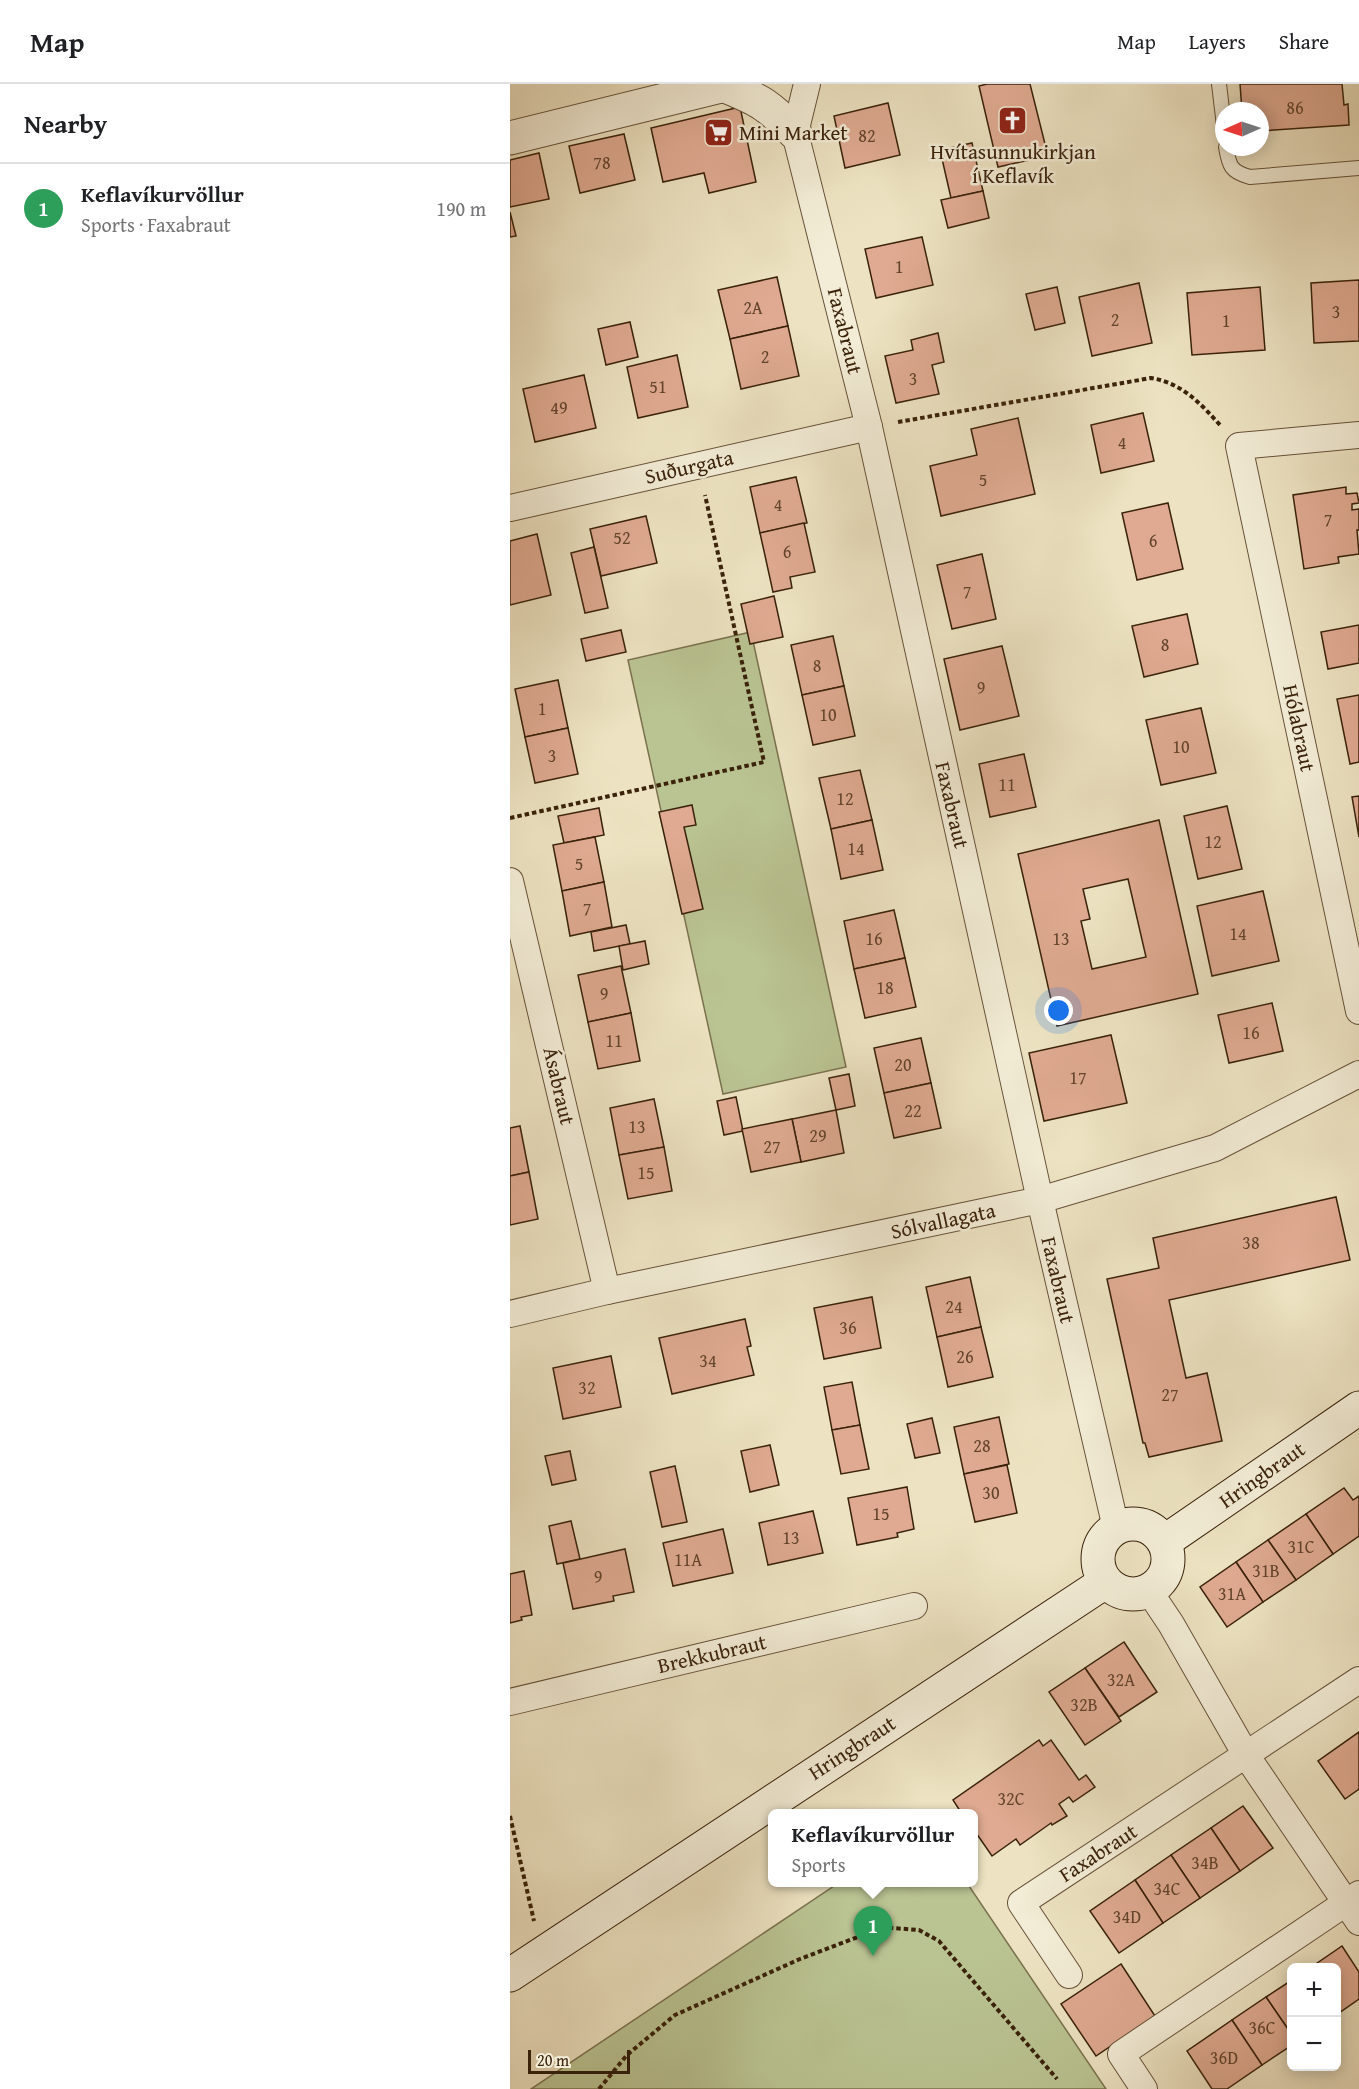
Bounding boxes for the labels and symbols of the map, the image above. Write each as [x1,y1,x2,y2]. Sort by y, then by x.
house number: 86 [1286,94,1304,121]
north arrow [1215,102,1269,156]
church icon: Hvítasunnukirkjan í Keflavík [997,105,1029,137]
supermarket icon: Mini Market [702,117,734,149]
place label: Mini Market [739,117,848,148]
house number: 82 [858,122,876,149]
place label: Hvítasunnukirkjan í Keflavík [930,136,1096,191]
house number: 78 [593,149,611,176]
house number: 1 [895,253,903,280]
street label: Faxabraut [820,284,871,378]
house number: 2A [743,294,763,321]
house number: 3 [1332,298,1340,325]
house number: 2 [1111,306,1119,333]
house number: 1 [1222,307,1230,334]
house number: 2 [761,343,769,370]
house number: 3 [909,365,917,392]
house number: 51 [649,373,667,400]
house number: 49 [550,394,568,421]
house number: 4 [1118,429,1126,456]
street label: Suðurgata [642,441,736,492]
house number: 5 [979,466,987,493]
house number: 4 [774,491,782,518]
house number: 7 [1324,506,1332,533]
house number: 52 [613,524,631,551]
house number: 6 [1149,527,1157,554]
house number: 6 [783,538,791,565]
house number: 7 [963,578,971,605]
house number: 8 [1161,631,1169,658]
house number: 8 [813,652,821,679]
house number: 9 [977,674,985,701]
street label: Hólabraut [1275,681,1324,775]
house number: 1 [538,695,546,722]
house number: 10 [819,701,837,728]
house number: 10 [1172,733,1190,760]
house number: 3 [548,742,556,769]
street label: Faxabraut [927,759,978,852]
house number: 11 [998,771,1016,798]
house number: 12 [836,785,854,812]
house number: 12 [1204,828,1222,855]
house number: 14 [847,835,865,862]
house number: 5 [575,850,583,877]
house number: 7 [583,895,591,922]
house number: 14 [1229,920,1247,947]
house number: 16 [865,925,883,952]
house number: 13 [1052,925,1070,952]
house number: 18 [876,974,894,1001]
house number: 9 [600,980,608,1007]
your location [1044,996,1073,1025]
house number: 16 [1242,1019,1260,1046]
house number: 11 [605,1027,623,1054]
street label: Ásabraut [535,1044,584,1128]
house number: 20 [894,1051,912,1078]
house number: 17 [1069,1064,1087,1091]
house number: 22 [904,1097,922,1124]
house number: 13 [628,1113,646,1140]
house number: 29 [809,1122,827,1149]
house number: 27 [763,1133,781,1160]
house number: 15 [637,1159,655,1186]
street label: Sólvallagata [888,1194,998,1247]
house number: 38 [1242,1229,1260,1256]
street label: Faxabraut [1033,1234,1084,1327]
house number: 24 [945,1293,963,1320]
house number: 36 [839,1314,857,1341]
house number: 26 [956,1343,974,1370]
house number: 34 [699,1347,717,1374]
house number: 32 [578,1374,596,1401]
house number: 27 [1161,1381,1179,1408]
house number: 28 [973,1432,991,1459]
street label: Hringbraut [1212,1433,1312,1516]
house number: 30 [982,1479,1000,1506]
house number: 15 [872,1500,890,1527]
house number: 13 [782,1524,800,1551]
house number: 31C [1287,1533,1315,1560]
house number: 11A [674,1546,702,1573]
house number: 31B [1252,1557,1280,1584]
house number: 9 [594,1563,602,1590]
house number: 31A [1218,1580,1246,1607]
street label: Brekkubraut [654,1626,770,1681]
house number: 32A [1107,1666,1135,1693]
house number: 32B [1070,1691,1098,1718]
street label: Hringbraut [802,1707,902,1787]
house number: 32C [997,1785,1025,1812]
street label: Faxabraut [1052,1815,1144,1890]
house number: 34B [1191,1849,1219,1876]
house number: 34C [1153,1875,1181,1902]
house number: 34D [1113,1903,1141,1930]
pin: 1 [854,1906,892,1956]
house number: 36C [1248,2014,1276,2041]
house number: 36D [1210,2044,1238,2071]
scale bar [528,2047,630,2074]

